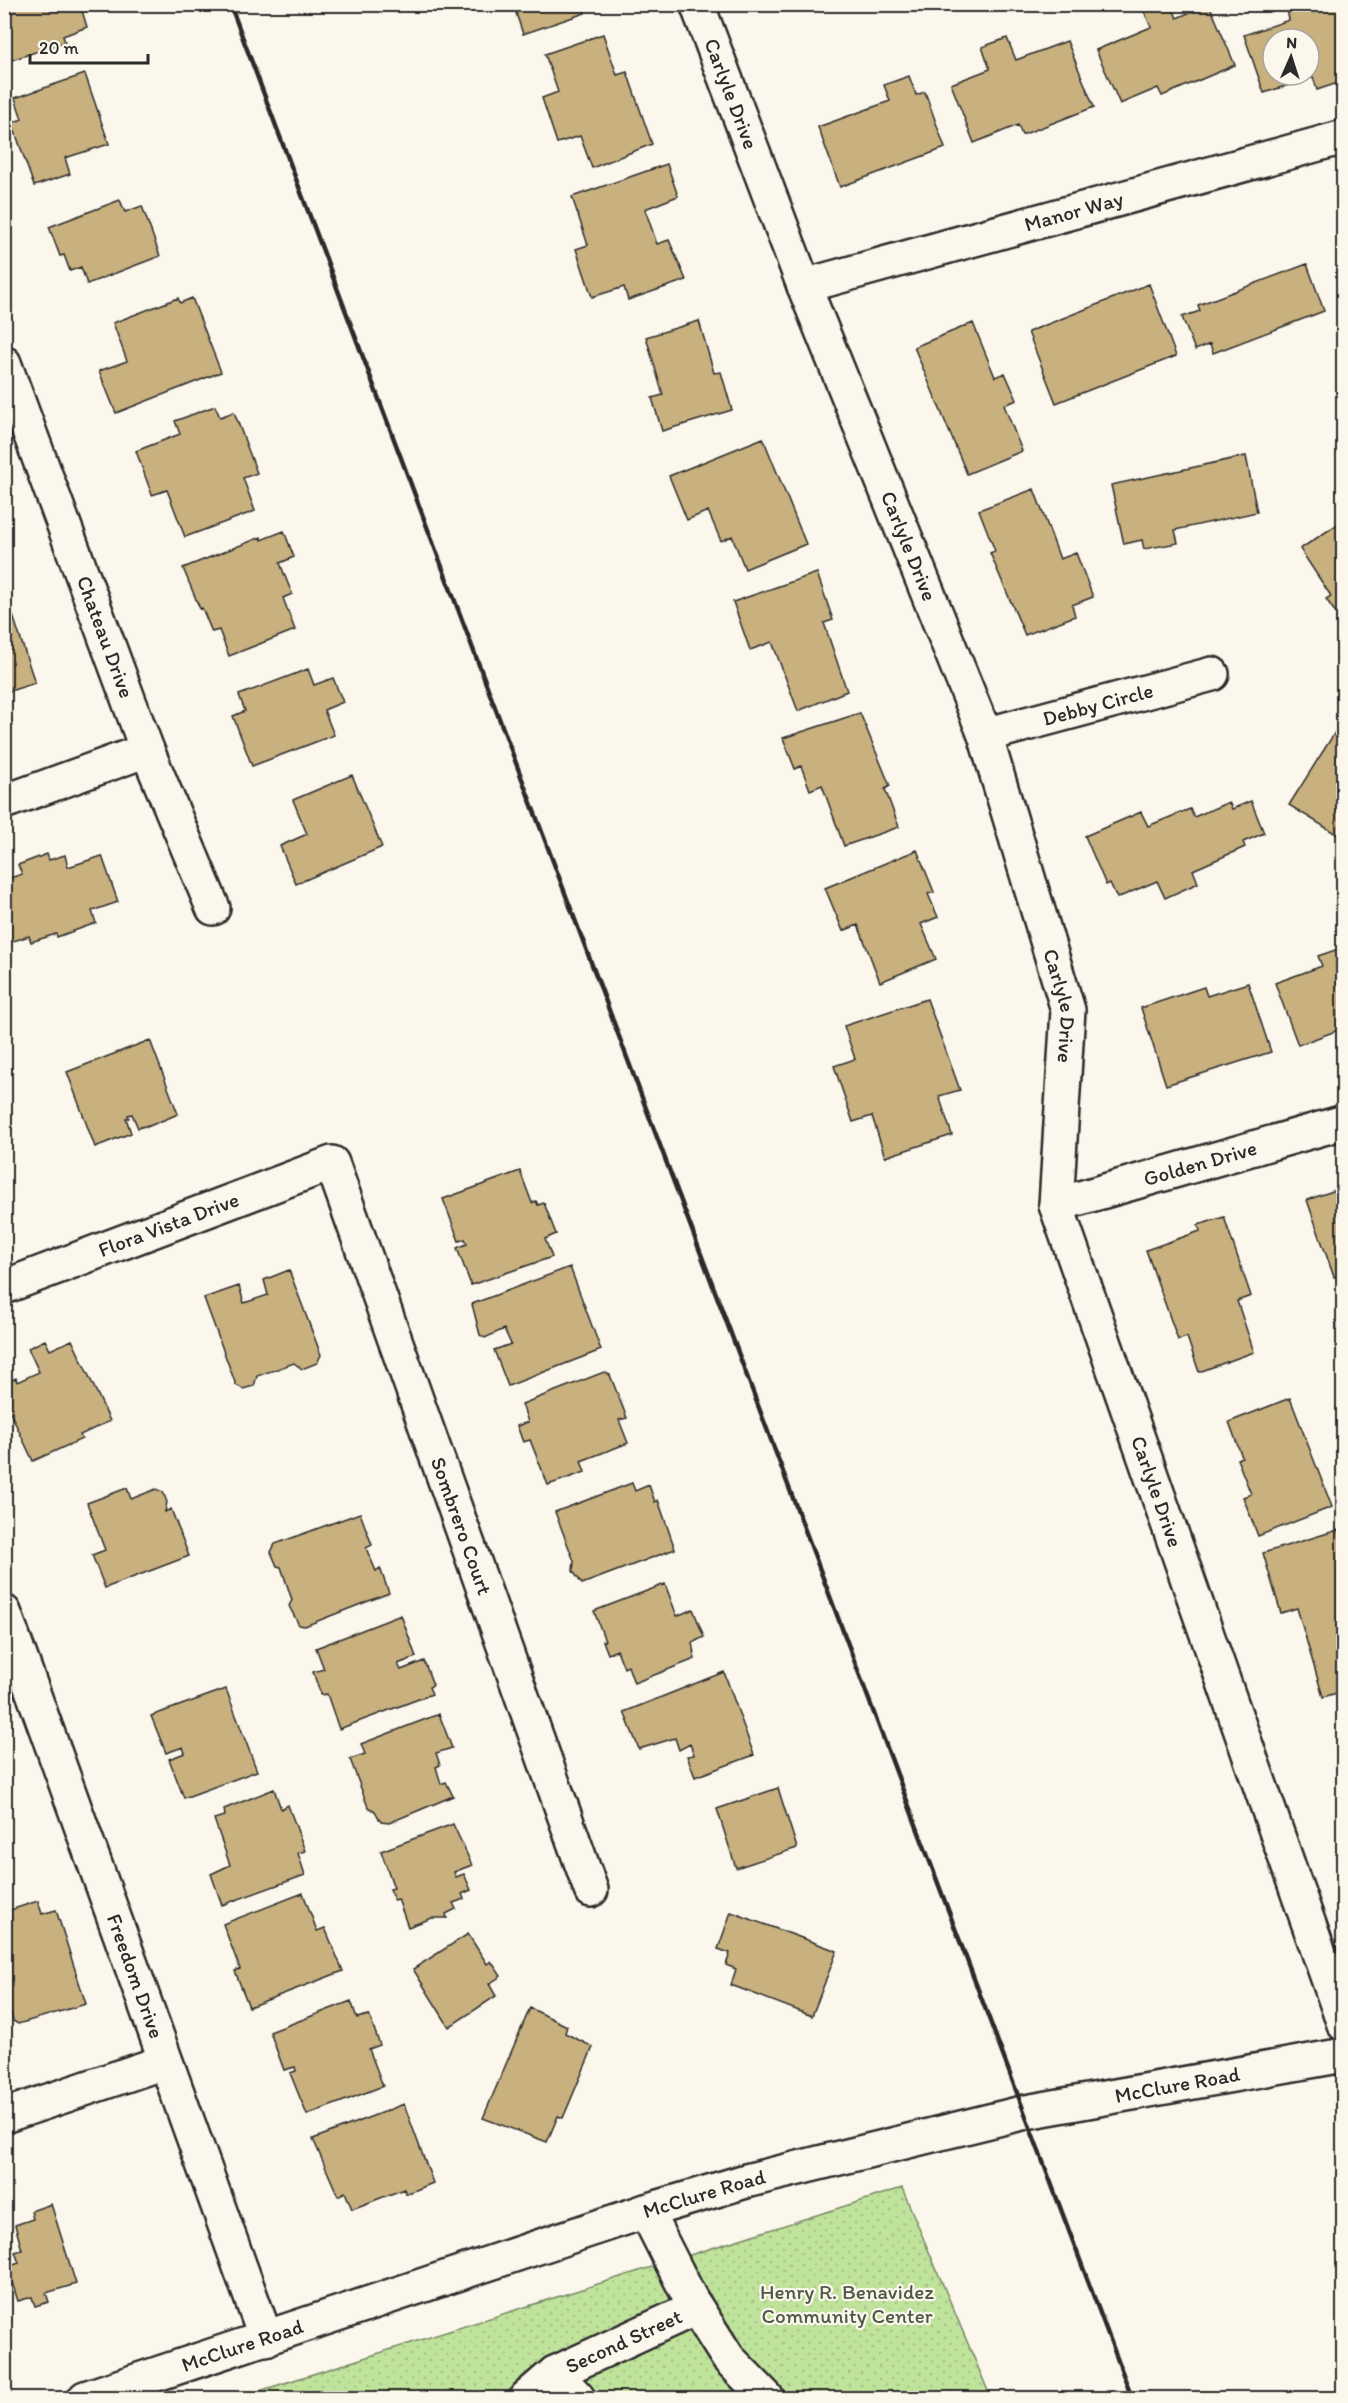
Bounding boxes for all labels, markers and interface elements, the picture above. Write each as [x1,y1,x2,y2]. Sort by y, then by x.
scale bar [30,27,148,65]
north arrow [1261,27,1321,87]
text: N [1286,33,1298,52]
street label: Carlyle Drive [699,35,764,152]
text: 20 m [39,37,79,59]
street label: Manor Way [1022,185,1126,237]
street label: Carlyle Drive [876,487,943,604]
street label: Chateau Drive [72,572,140,701]
street label: Debby Circle [1040,677,1156,731]
street label: Carlyle Drive [1038,946,1081,1064]
street label: Golden Drive [1141,1135,1259,1191]
street label: Flora Vista Drive [95,1186,242,1262]
street label: Carlyle Drive [1126,1432,1188,1550]
street label: Sombrero Court [426,1453,498,1598]
street label: Freedom Drive [102,1910,170,2042]
street label: McClure Road [1113,2061,1242,2108]
street label: McClure Road [640,2164,768,2223]
park label: Henry R. Benavidez Community Center [760,2279,934,2328]
street label: Second Street [561,2303,686,2378]
street label: McClure Road [178,2313,307,2377]

